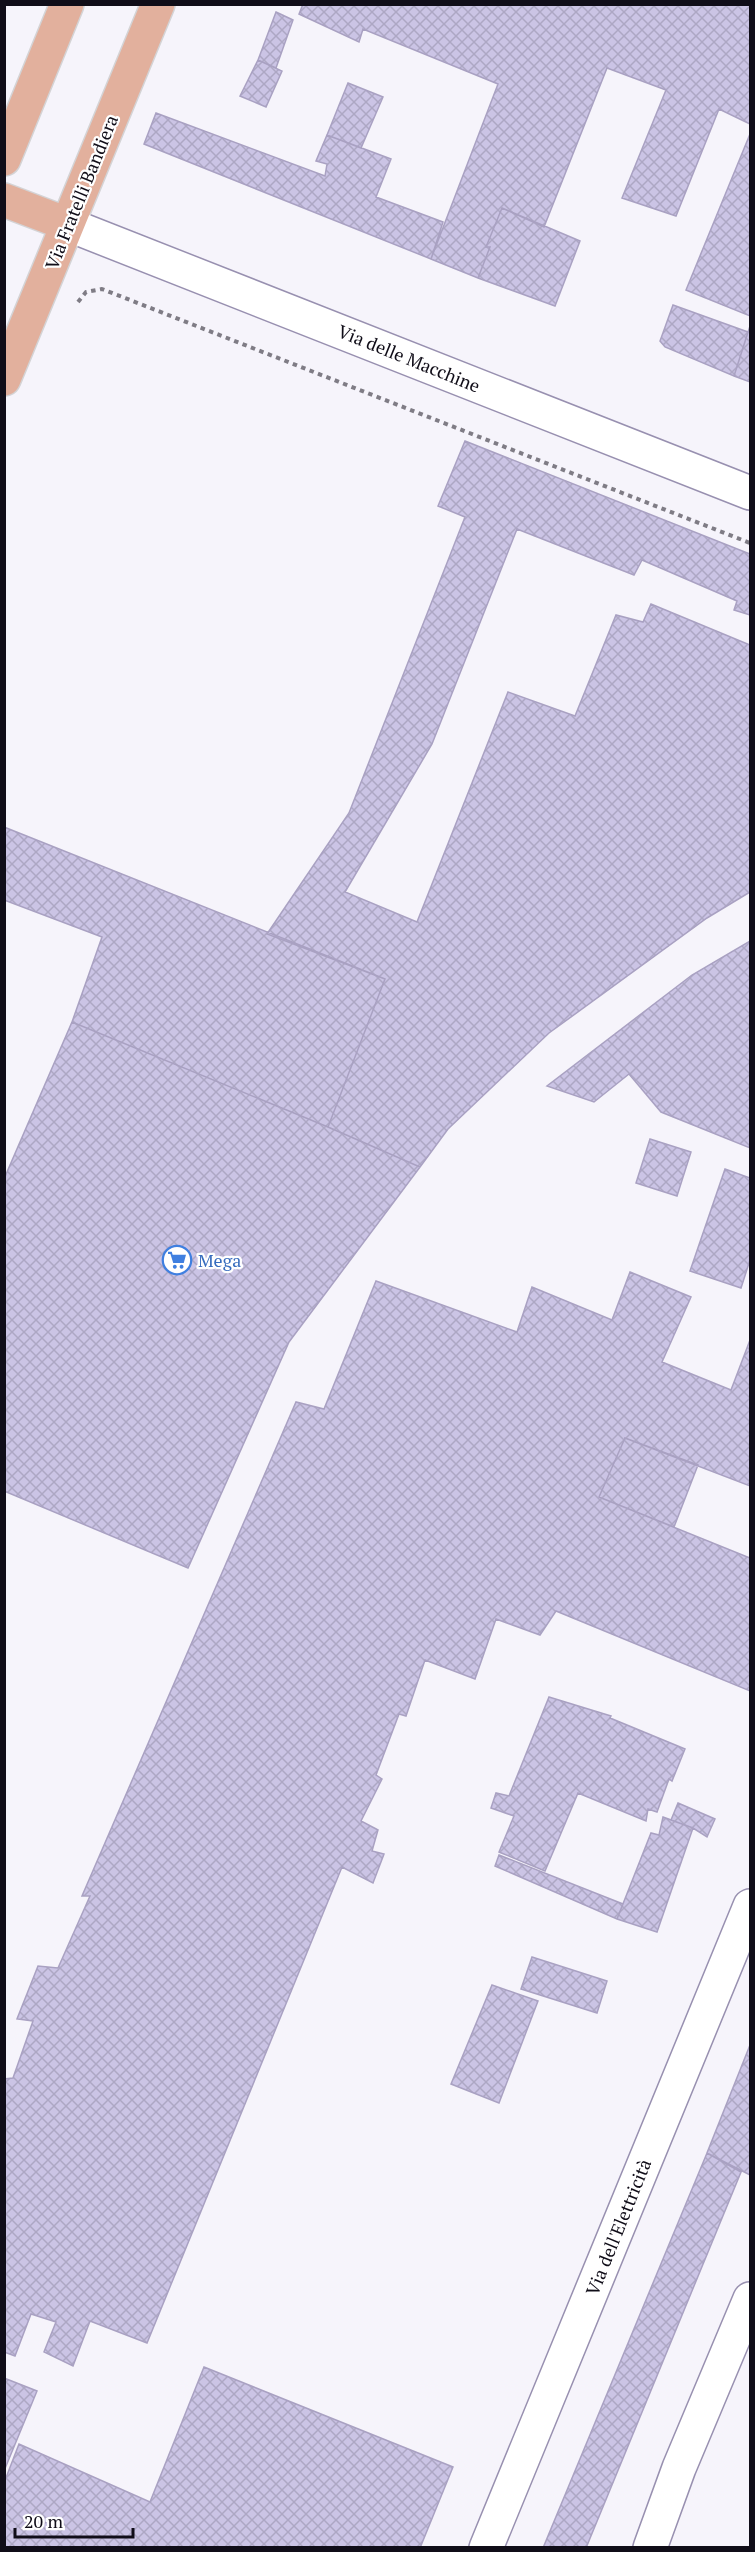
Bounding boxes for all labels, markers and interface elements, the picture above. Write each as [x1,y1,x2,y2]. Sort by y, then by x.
street label: Via Fratelli Bandiera [39,111,123,273]
street label: Via delle Macchine [334,319,484,397]
supermarket icon: Mega [161,1244,193,1276]
place label: Mega [198,1248,241,1272]
street label: Via dell'Elettricità [580,2155,656,2299]
scale bar [15,2501,134,2539]
text: 20 m [24,2509,64,2533]

